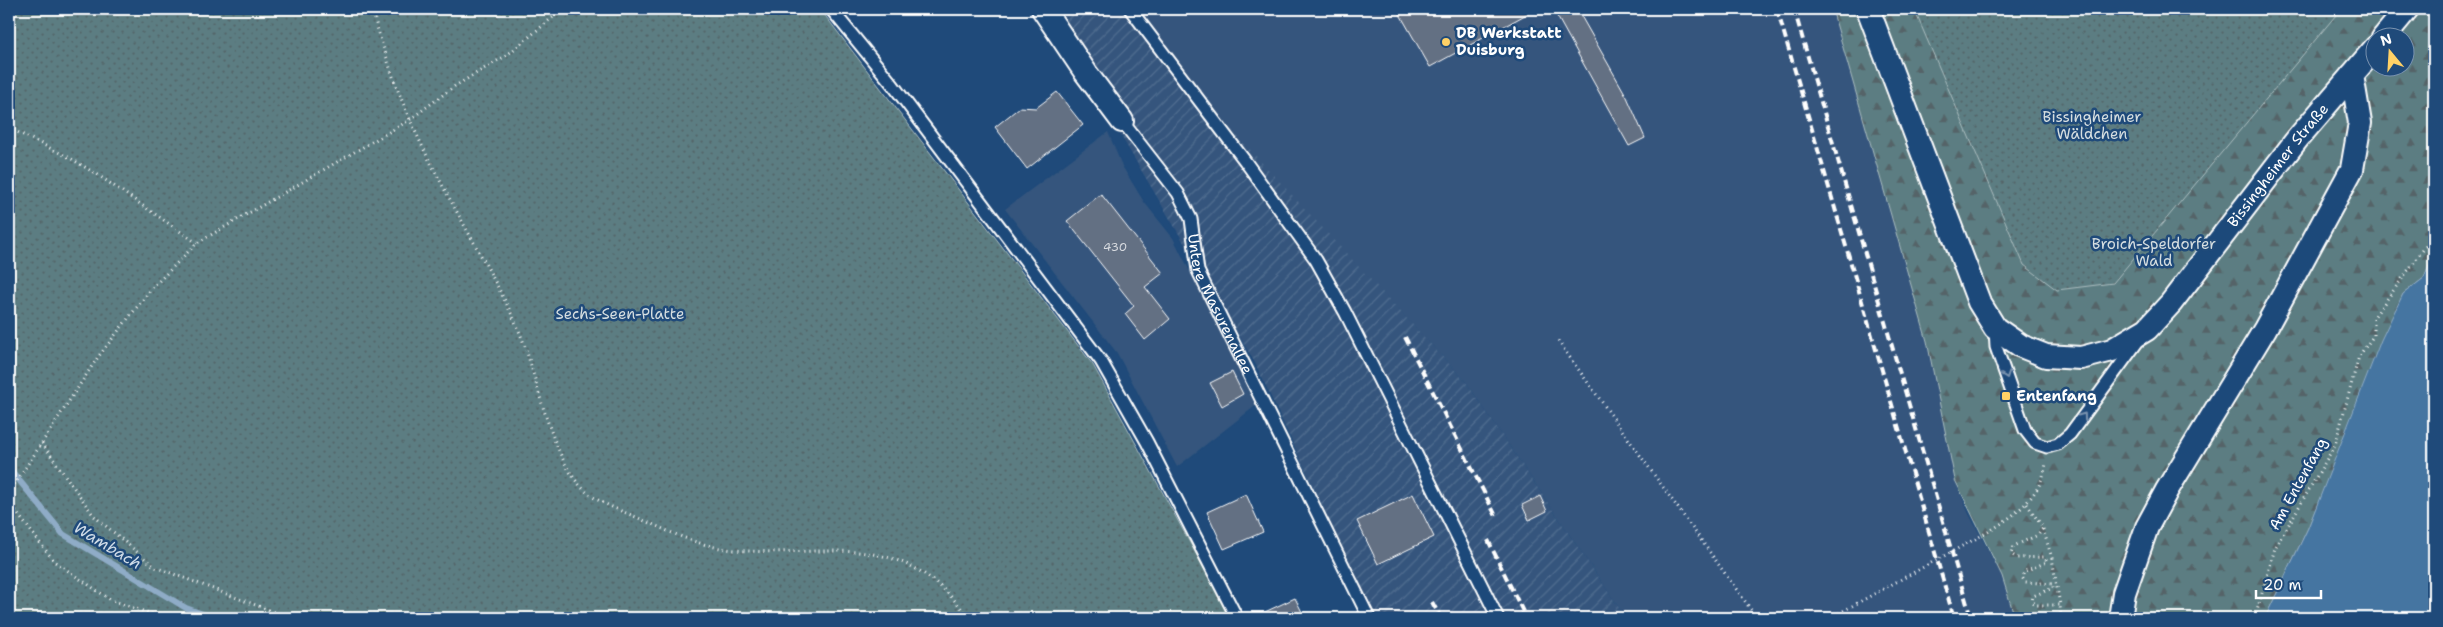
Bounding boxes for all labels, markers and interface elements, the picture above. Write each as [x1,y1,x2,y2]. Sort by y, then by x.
place label: DB Werkstatt Duisburg [1456,23,1561,60]
north arrow [2366,28,2416,78]
text: N [2378,29,2394,50]
marker: DB Werkstatt Duisburg [1440,36,1452,48]
street label: Bissingheimer Straße [2223,99,2333,231]
park label: Bissingheimer Wäldchen [2043,107,2141,144]
street label: Untere Masurenallee [1183,233,1257,378]
park label: Broich-Speldorfer Wald [2092,234,2216,271]
house number: 430 [1103,239,1127,255]
park label: Sechs-Seen-Platte [556,304,684,324]
one-way arrow [2000,370,2010,379]
place label: Entenfang [2016,386,2097,406]
marker: Entenfang [2000,390,2012,402]
one-way arrow [2077,412,2086,422]
street label: Am Entenfang [2264,434,2332,534]
water label: Wambach [70,517,146,574]
scale bar [2256,567,2320,599]
text: 20 m [2263,575,2302,595]

